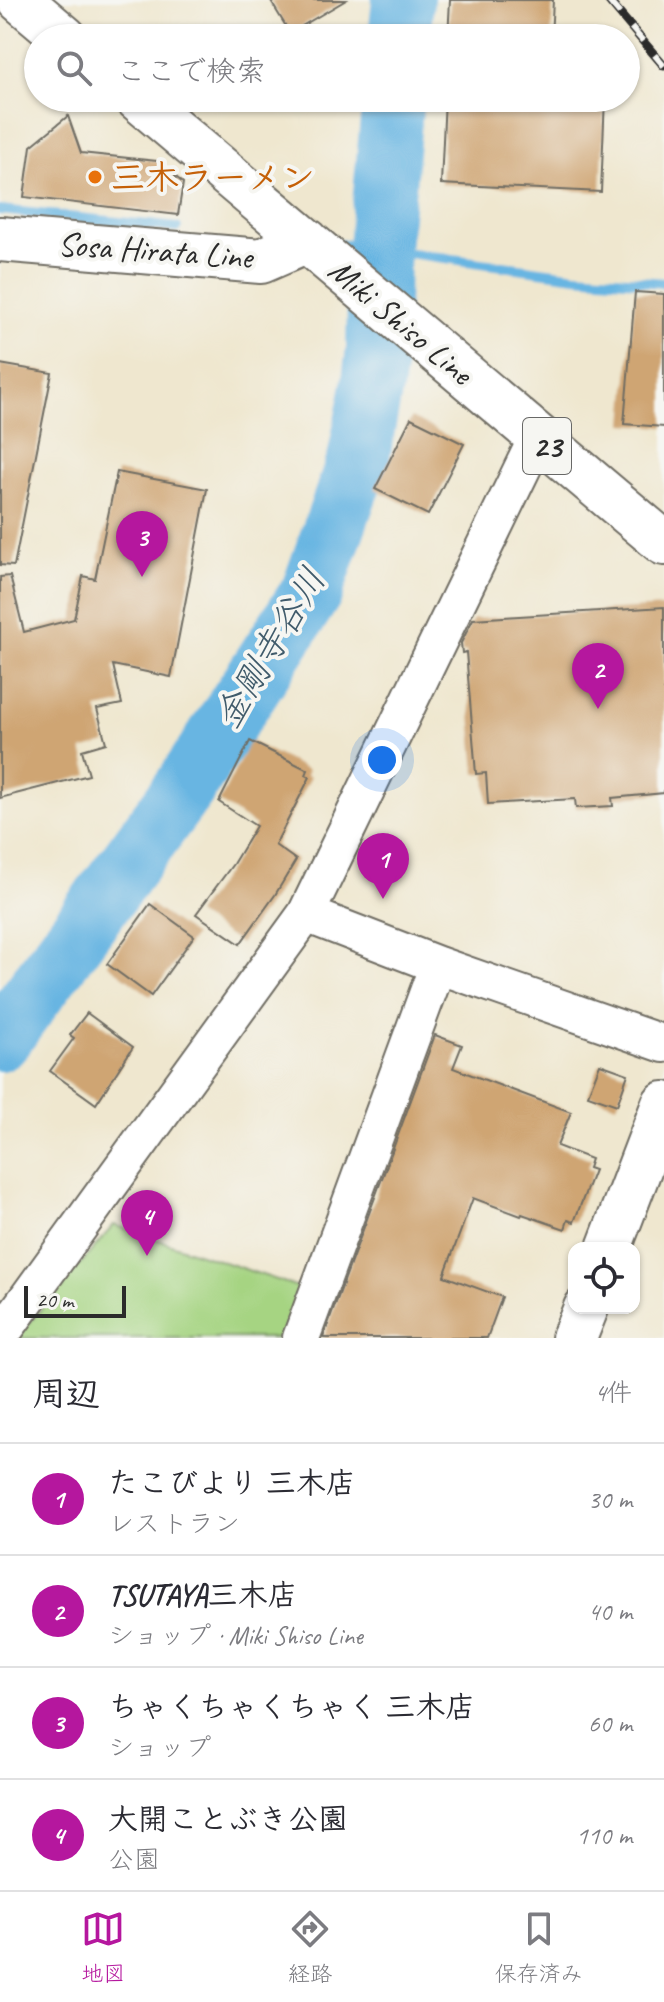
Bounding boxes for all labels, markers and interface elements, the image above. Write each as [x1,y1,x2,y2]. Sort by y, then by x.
search box [24,24,640,112]
icon: search [52,46,96,90]
text: ここで検索 [116,52,266,90]
place label: 三木ラーメン [111,156,315,199]
marker: 三木ラーメン [86,168,104,186]
street label: Sosa Hirata Line [56,222,256,278]
street label: Miki Shiso Line [320,248,484,395]
road number: 23 [523,418,571,474]
pin: 3 [116,511,168,577]
water label: 金剛寺谷川 [204,559,336,737]
pin: 2 [572,643,624,709]
your location [362,740,402,780]
pin: 1 [357,833,409,899]
pin: 4 [121,1190,173,1256]
map controls [568,1242,640,1314]
button: locate [568,1242,640,1314]
scale bar [24,1282,126,1318]
text: 20 m [36,1286,73,1314]
text: 周辺 [32,1372,100,1415]
text: 4件 [594,1376,632,1409]
text: たこびより 三木店 [108,1464,356,1502]
text: 1 [52,1483,64,1516]
text: 30 m [588,1483,632,1516]
text: レストラン [108,1507,240,1540]
text: TSUTAYA三木店 [108,1576,298,1614]
text: 2 [52,1595,64,1628]
text: 40 m [588,1595,632,1628]
text: ショップ · Miki Shiso Line [108,1619,363,1652]
text: ちゃくちゃくちゃく 三木店 [108,1688,475,1726]
text: 3 [52,1707,64,1740]
text: 60 m [588,1707,632,1740]
text: ショップ [108,1731,211,1764]
text: 大開ことぶき公園 [108,1800,348,1838]
text: 4 [52,1819,64,1852]
text: 110 m [576,1819,632,1852]
text: 公園 [108,1843,160,1876]
tab: 地図 [81,1907,125,1988]
tab: 経路 [288,1907,332,1988]
tab: 保存済み [495,1907,583,1988]

